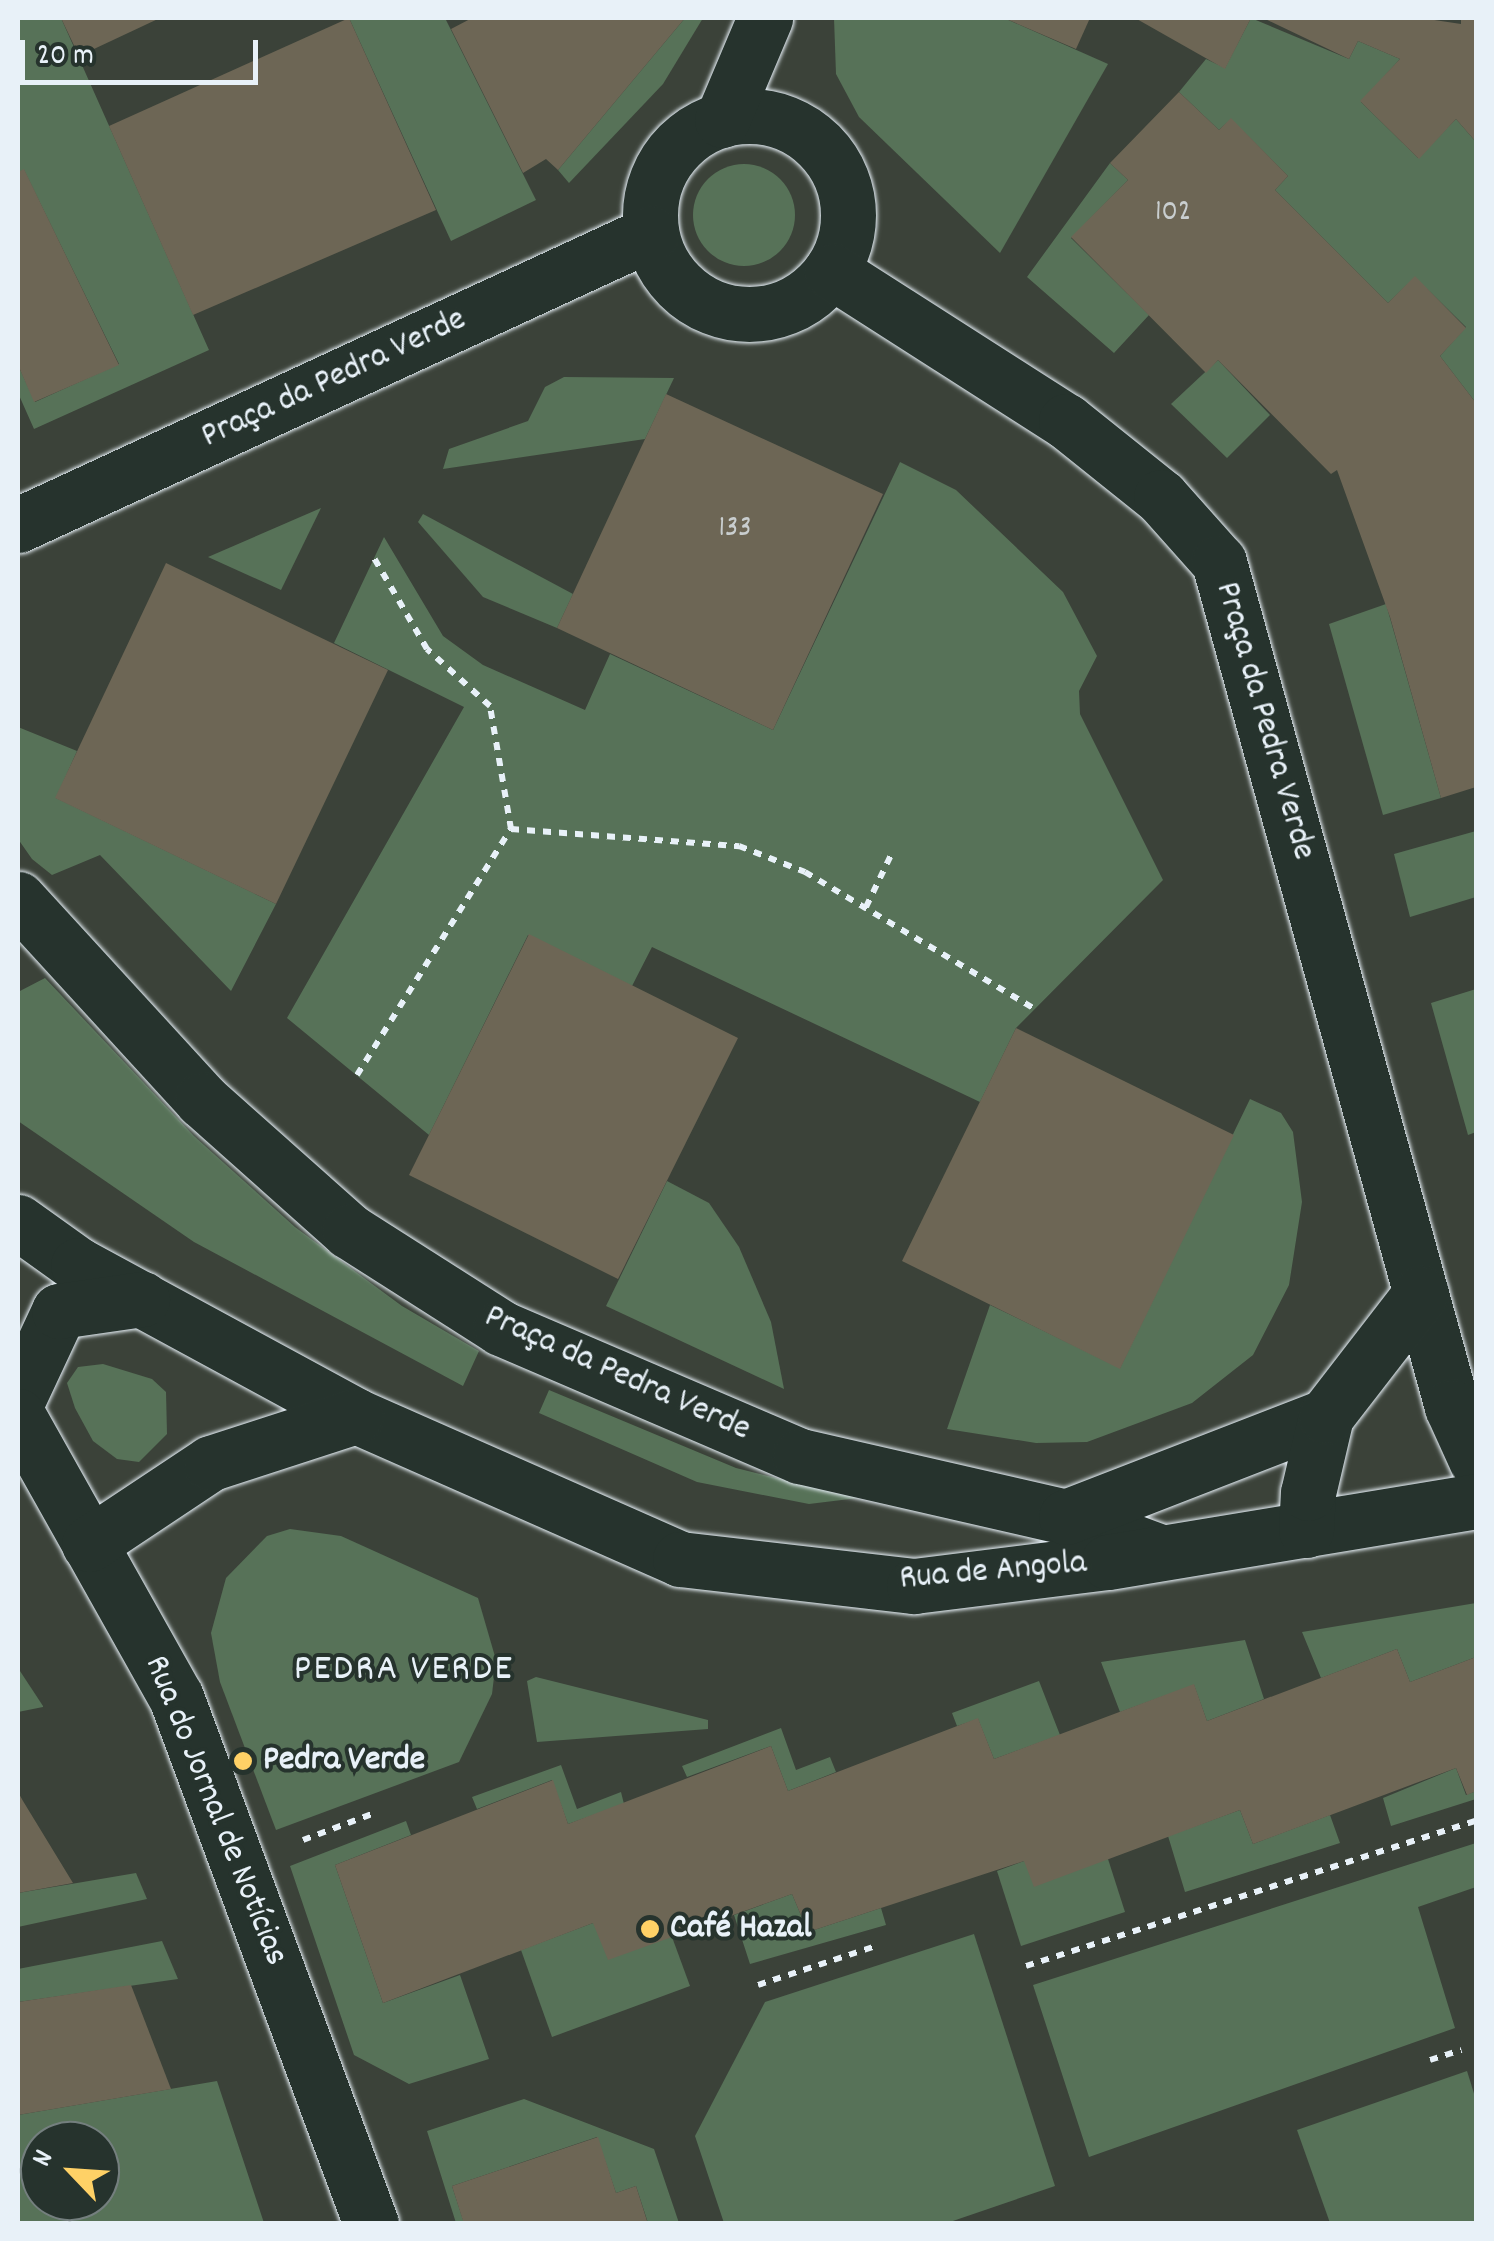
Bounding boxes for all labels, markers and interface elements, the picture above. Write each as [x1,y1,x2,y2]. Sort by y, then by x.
scale bar [25,20,262,82]
text: 20 m [37,36,94,79]
house number: 102 [1155,196,1191,232]
street label: Praça da Pedra Verde [195,299,473,459]
house number: 133 [718,512,752,548]
street label: Praça da Pedra Verde [1204,577,1324,865]
street label: Praça da Pedra Verde [477,1296,757,1452]
street label: Rua de Angola [898,1543,1088,1601]
district label: PEDRA VERDE [294,1648,514,1694]
street label: Rua do Jornal de Notícias [134,1650,296,1972]
place label: Pedra Verde [263,1740,425,1782]
marker: Pedra Verde [232,1750,254,1772]
place label: Café Hazal [670,1908,812,1950]
marker: Café Hazal [639,1918,661,1940]
north arrow [20,2121,120,2221]
text: N [24,2144,66,2174]

